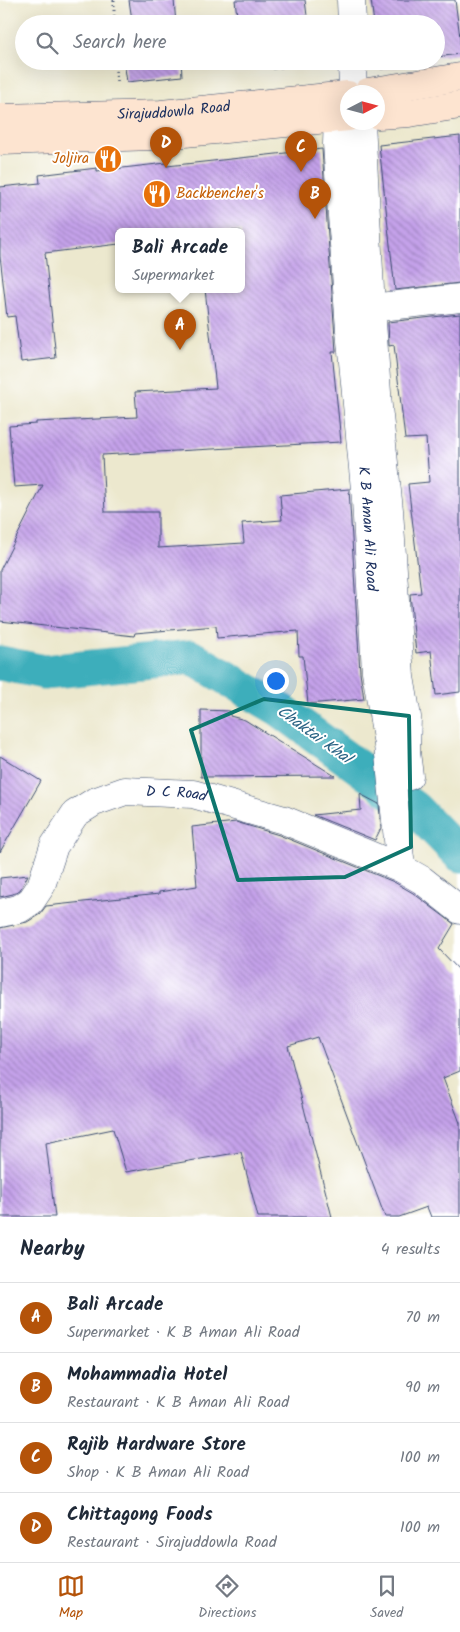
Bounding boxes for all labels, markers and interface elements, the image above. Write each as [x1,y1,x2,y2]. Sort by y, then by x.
search box [15,15,445,70]
text: Search here [73,28,167,58]
icon: search [33,29,61,57]
north arrow [340,85,385,130]
street label: Sirajuddowla Road [117,95,232,127]
pin: D [150,127,182,168]
pin: C [285,131,317,172]
restaurant icon: Joljira [93,144,123,174]
place label: Joljira [52,147,89,171]
pin: B [299,178,331,219]
restaurant icon: Backbencher's [142,179,172,209]
place label: Backbencher's [176,182,265,206]
popup [115,228,245,293]
text: Bali Arcade [132,233,228,263]
text: Supermarket [132,263,215,288]
pin: A [164,309,196,350]
street label: K B Aman Ali Road [351,465,383,592]
your location [263,668,289,694]
water label: Chaktai Khal [272,699,359,772]
street label: D C Road [145,780,210,809]
text: Nearby [20,1233,85,1266]
text: 4 results [381,1237,440,1262]
text: Bali Arcade [67,1290,163,1320]
text: A [31,1305,41,1330]
text: 70 m [405,1305,440,1330]
text: Supermarket · K B Aman Ali Road [67,1320,300,1345]
text: Mohammadia Hotel [67,1360,227,1390]
text: B [31,1375,41,1400]
text: 90 m [405,1375,440,1400]
text: Restaurant · K B Aman Ali Road [67,1390,289,1415]
text: Rajib Hardware Store [67,1430,246,1460]
text: C [31,1445,41,1470]
text: 100 m [400,1445,440,1470]
text: Shop · K B Aman Ali Road [67,1460,249,1485]
text: Chittagong Foods [67,1500,213,1530]
text: D [31,1515,41,1540]
text: 100 m [400,1515,440,1540]
text: Restaurant · Sirajuddowla Road [67,1530,277,1555]
tab: Map [57,1572,85,1624]
tab: Directions [198,1572,256,1624]
tab: Saved [370,1572,403,1624]

